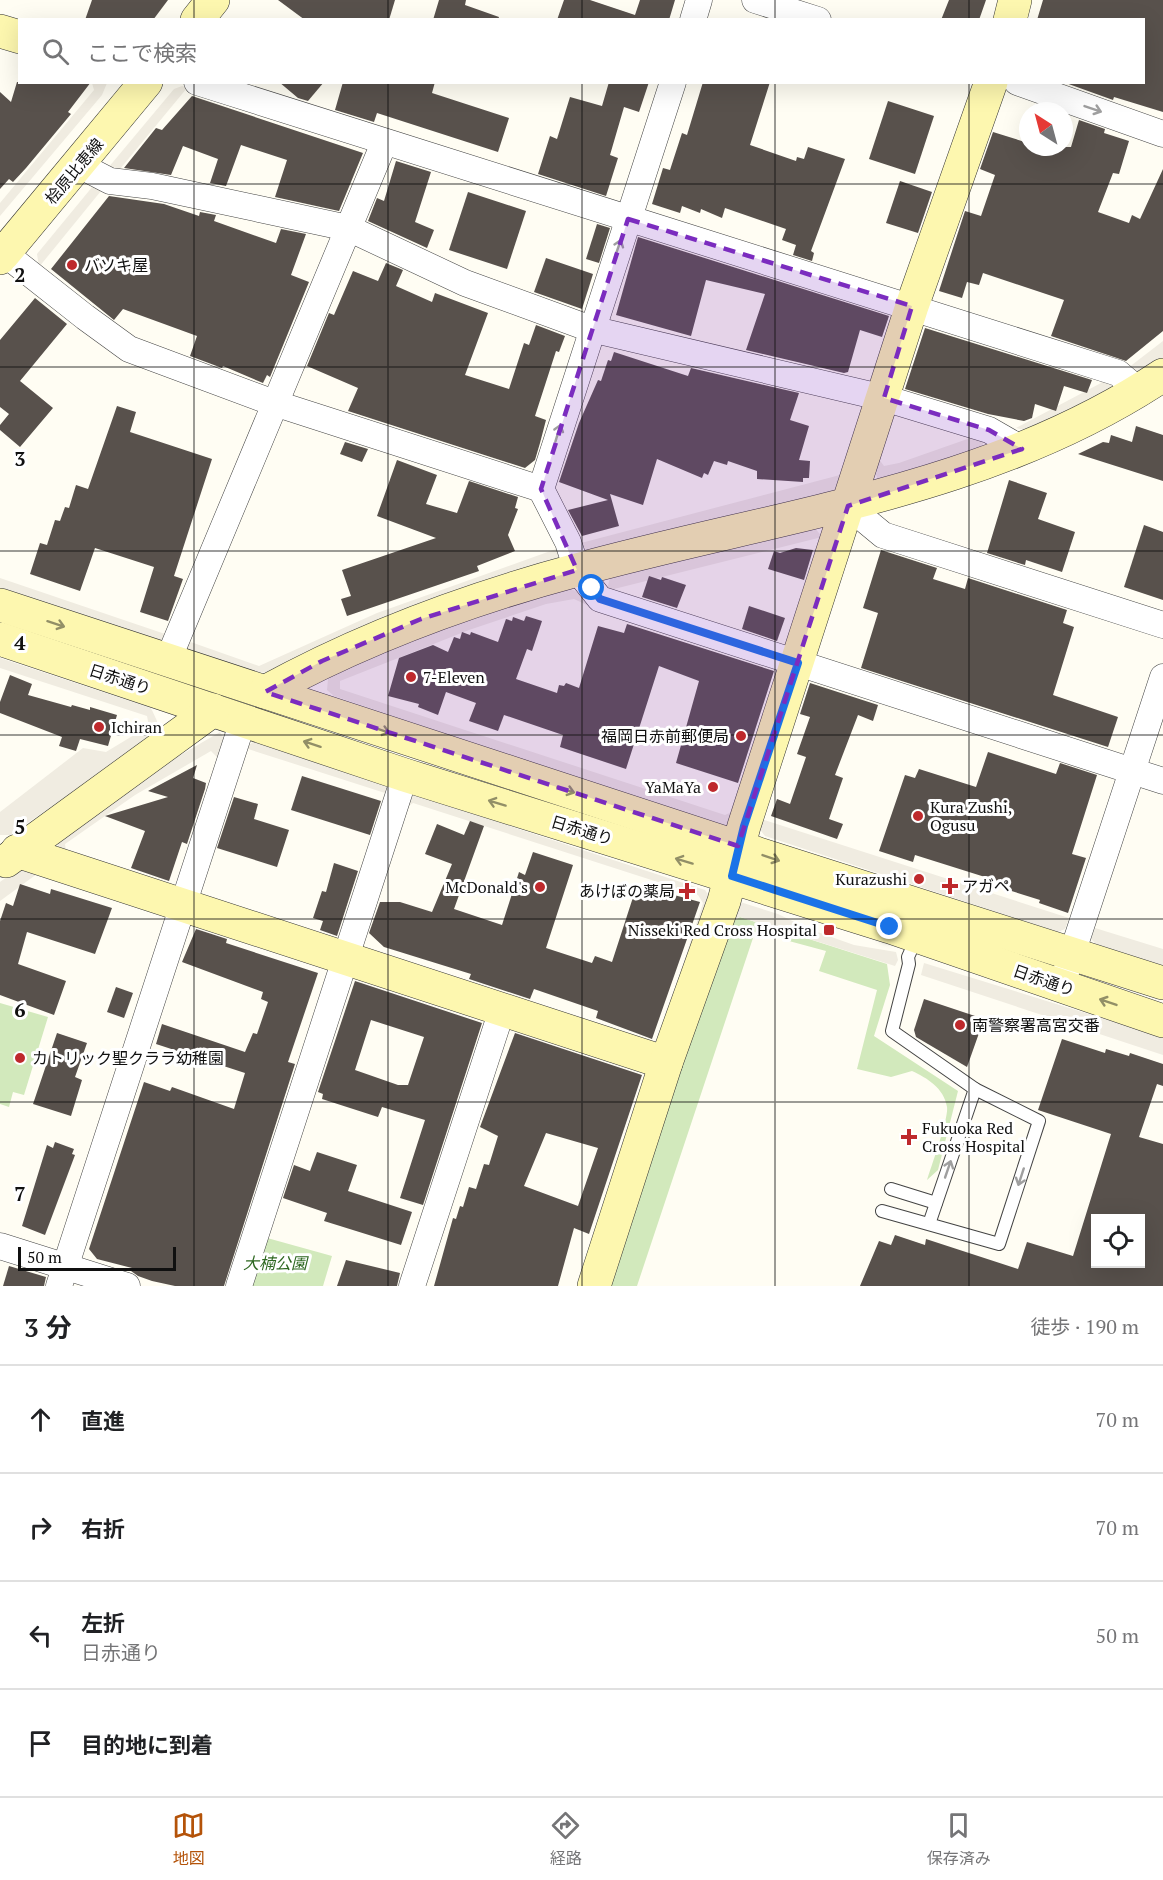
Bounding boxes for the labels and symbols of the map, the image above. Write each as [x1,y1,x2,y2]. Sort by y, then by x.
north arrow [1019,102,1073,156]
one-way arrow [1083,104,1101,115]
street label: 桧原比恵線 [40,133,108,209]
one-way arrow [614,239,625,258]
place label: バソキ屋 [84,254,148,276]
marker: バソキ屋 [65,258,79,272]
text: 2 [14,261,26,288]
one-way arrow [553,424,564,443]
text: 3 [14,445,26,472]
route start [578,574,604,600]
one-way arrow [46,619,65,630]
text: 4 [14,629,26,656]
street label: 日赤通り [86,659,154,699]
place label: 7-Eleven [423,666,485,688]
marker: 7-Eleven [404,670,418,684]
place label: Ichiran [111,716,163,738]
marker: Ichiran [92,720,106,734]
one-way arrow [371,725,390,736]
place label: 福岡日赤前郵便局 [601,725,729,747]
marker: 福岡日赤前郵便局 [734,729,748,743]
one-way arrow [303,737,322,748]
place label: YaMaYa [645,776,701,798]
marker: YaMaYa [706,780,720,794]
one-way arrow [556,786,575,797]
place label: Kura Zushi, Ogusu [930,796,1012,836]
one-way arrow [488,797,507,808]
marker: Kura Zushi, Ogusu [911,809,925,823]
street label: 日赤通り [548,810,616,850]
text: 5 [14,813,26,840]
one-way arrow [761,853,780,864]
one-way arrow [675,855,694,866]
place label: Kurazushi [835,868,907,890]
marker: Kurazushi [912,872,926,886]
place label: アガペ [962,875,1010,897]
place label: McDonald's [445,876,528,898]
marker: アガペ [943,879,957,893]
marker: McDonald's [533,880,547,894]
place label: あけぼの薬局 [579,880,675,902]
marker: あけぼの薬局 [680,884,694,898]
route end [876,913,902,939]
place label: Nisseki Red Cross Hospital [628,919,817,941]
marker: Nisseki Red Cross Hospital [822,923,836,937]
street label: 日赤通り [1010,959,1078,1001]
text: 6 [14,996,26,1023]
one-way arrow [1099,996,1118,1007]
place label: 南警察署高宮交番 [972,1014,1100,1036]
marker: 南警察署高宮交番 [953,1018,967,1032]
place label: カトリック聖クララ幼稚園 [32,1047,224,1069]
marker: カトリック聖クララ幼稚園 [13,1051,27,1065]
place label: Fukuoka Red Cross Hospital [922,1117,1025,1157]
marker: Fukuoka Red Cross Hospital [900,1128,918,1146]
one-way arrow [943,1160,954,1179]
one-way arrow [1014,1167,1025,1186]
text: 7 [14,1180,26,1207]
scale bar [18,1244,176,1272]
park label: 大楠公園 [243,1252,309,1274]

